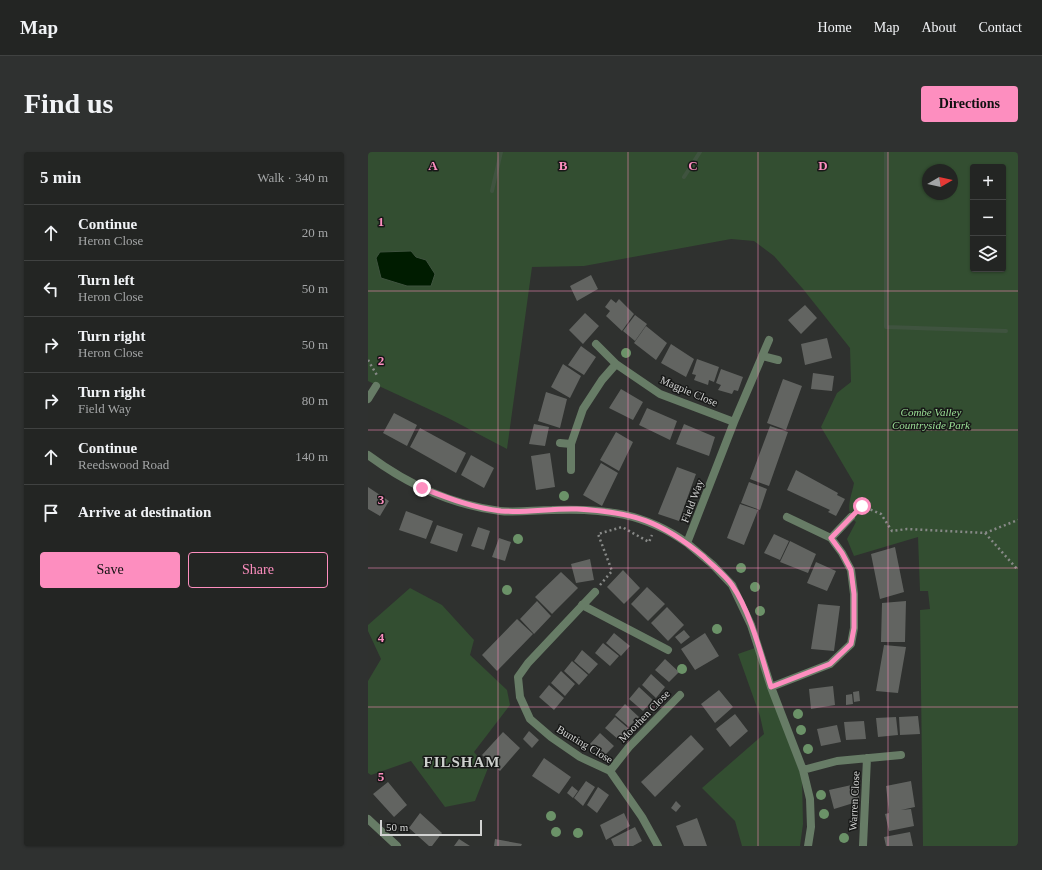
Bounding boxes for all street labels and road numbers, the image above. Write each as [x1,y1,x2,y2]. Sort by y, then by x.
street label: Magpie Close [658,373,720,409]
street label: Field Way [678,477,706,524]
street label: Moorhen Close [616,687,672,745]
street label: Bunting Close [555,723,615,765]
street label: Warren Close [846,771,862,831]

